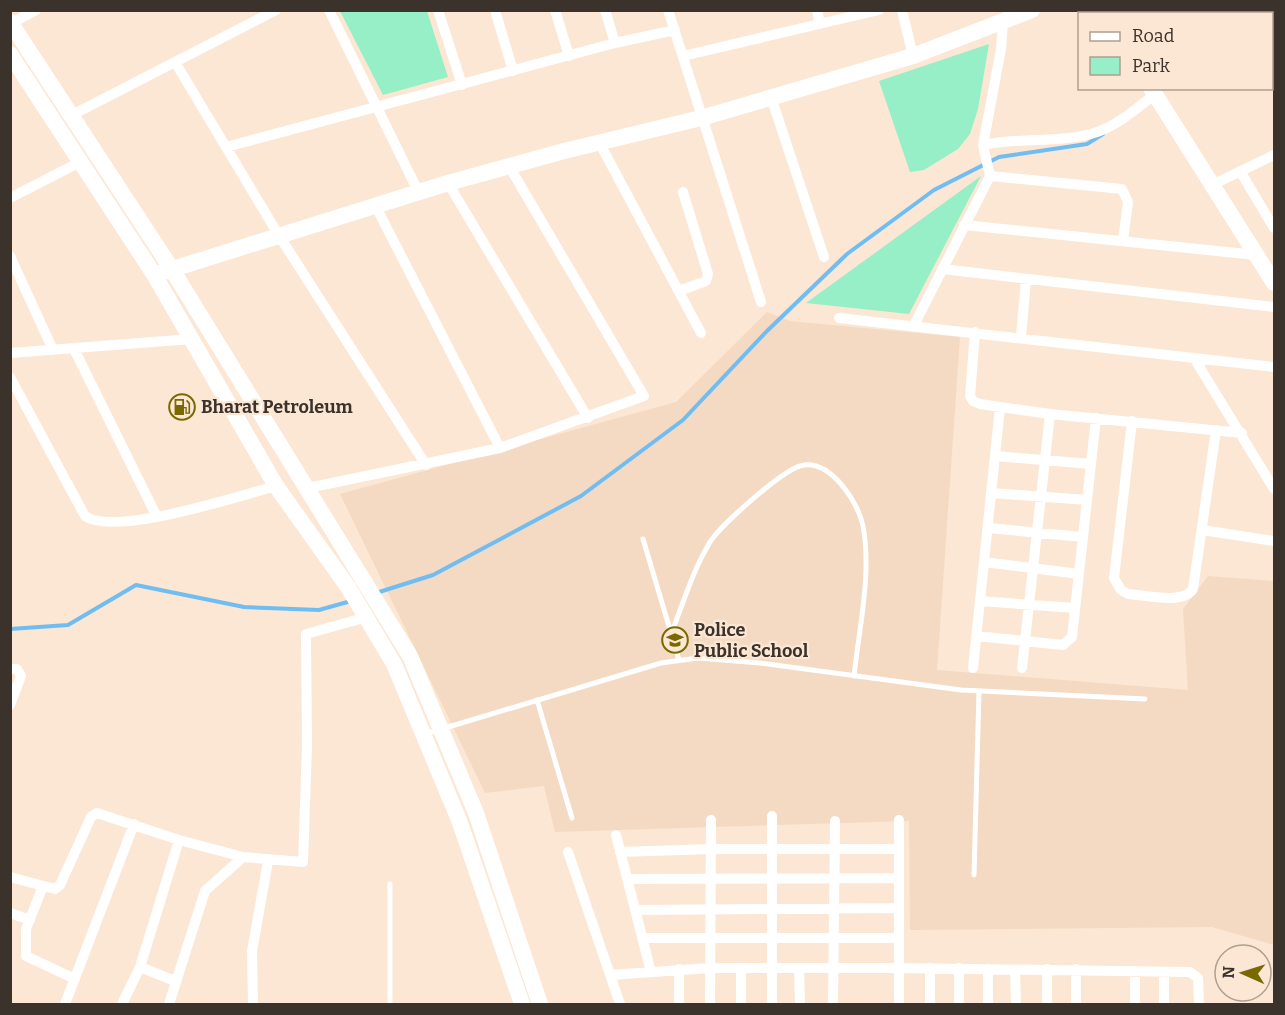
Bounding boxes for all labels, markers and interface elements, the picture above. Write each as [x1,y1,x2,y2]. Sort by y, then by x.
legend [1078,12,1273,90]
text: Road [1132,25,1175,47]
text: Park [1132,55,1171,77]
fuel station icon: Bharat Petroleum [167,392,197,422]
place label: Bharat Petroleum [201,396,353,418]
place label: Police Public School [694,619,809,662]
school or university icon: Police Public School [660,625,690,655]
north arrow [1213,943,1273,1003]
text: N [1219,966,1238,979]

